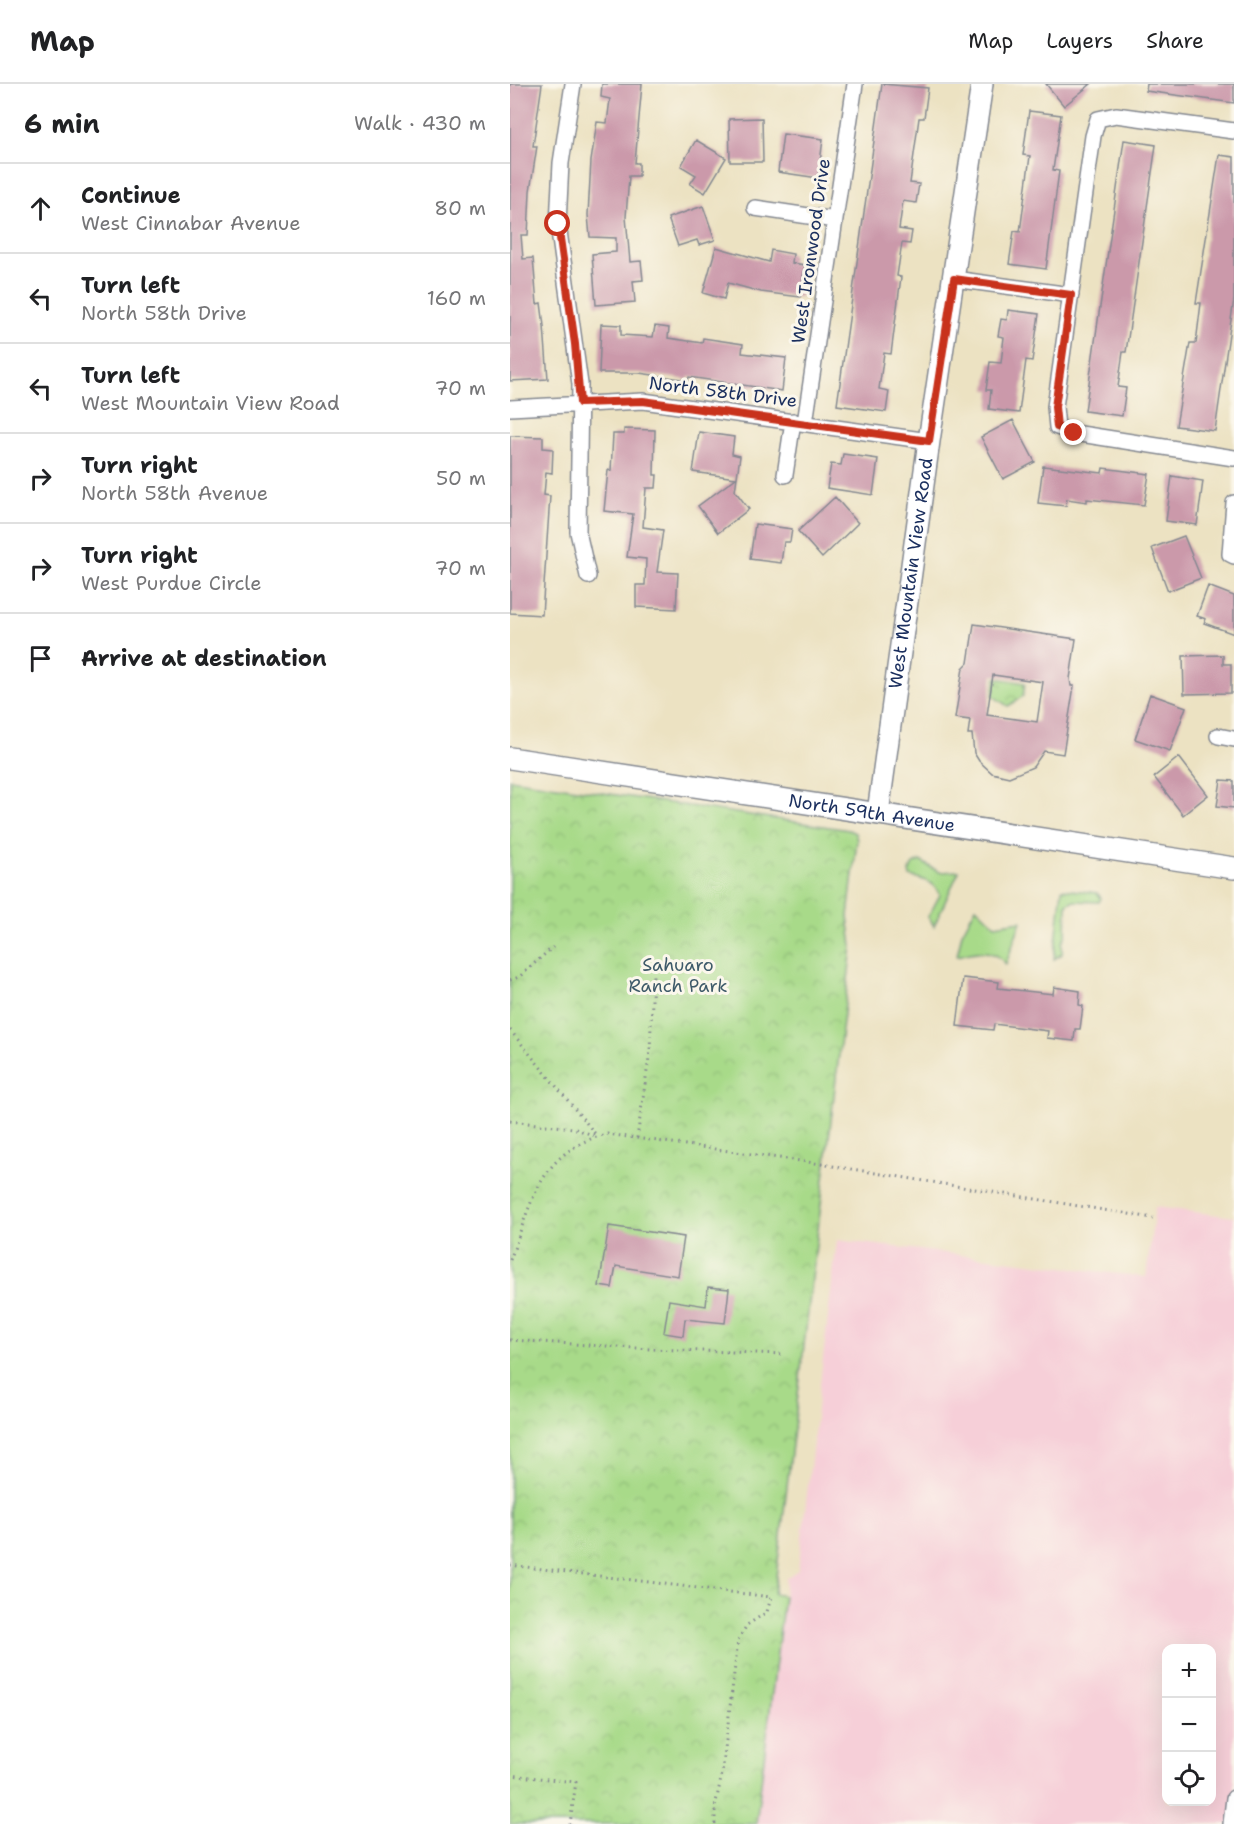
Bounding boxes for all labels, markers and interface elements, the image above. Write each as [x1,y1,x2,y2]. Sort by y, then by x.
text: Map [30,22,95,60]
text: Map [968,27,1013,55]
text: Layers [1046,27,1113,55]
text: Share [1146,27,1204,55]
text: 6 min [24,106,100,141]
text: Walk · 430 m [354,110,486,136]
street label: West Ironwood Drive [786,157,836,345]
text: Continue [81,181,181,210]
icon: ahead [24,192,57,225]
text: 80 m [434,195,486,221]
text: West Cinnabar Avenue [81,210,301,236]
route start [544,210,570,236]
text: Turn left [81,271,180,300]
icon: left [24,282,57,315]
text: 160 m [427,285,486,311]
text: North 58th Drive [81,300,247,326]
text: Turn left [81,361,180,390]
street label: North 58th Drive [647,371,799,413]
icon: left [24,372,57,405]
text: 70 m [434,375,486,401]
text: West Mountain View Road [81,390,340,416]
route end [1060,419,1086,445]
text: Turn right [81,451,198,480]
street label: West Mountain View Road [883,456,939,690]
icon: right [24,462,57,495]
text: 50 m [436,465,486,491]
text: North 58th Avenue [81,480,268,506]
text: Turn right [81,541,198,570]
icon: right [24,552,57,585]
text: 70 m [434,555,486,581]
text: West Purdue Circle [81,570,262,596]
icon: arrive [24,642,57,675]
text: Arrive at destination [81,644,327,673]
street label: North 59th Avenue [787,788,957,837]
park label: Sahuaro Ranch Park [629,953,727,998]
map controls [1162,1644,1216,1806]
button: + [1162,1644,1216,1698]
button: − [1162,1698,1216,1752]
button: locate [1162,1752,1216,1806]

